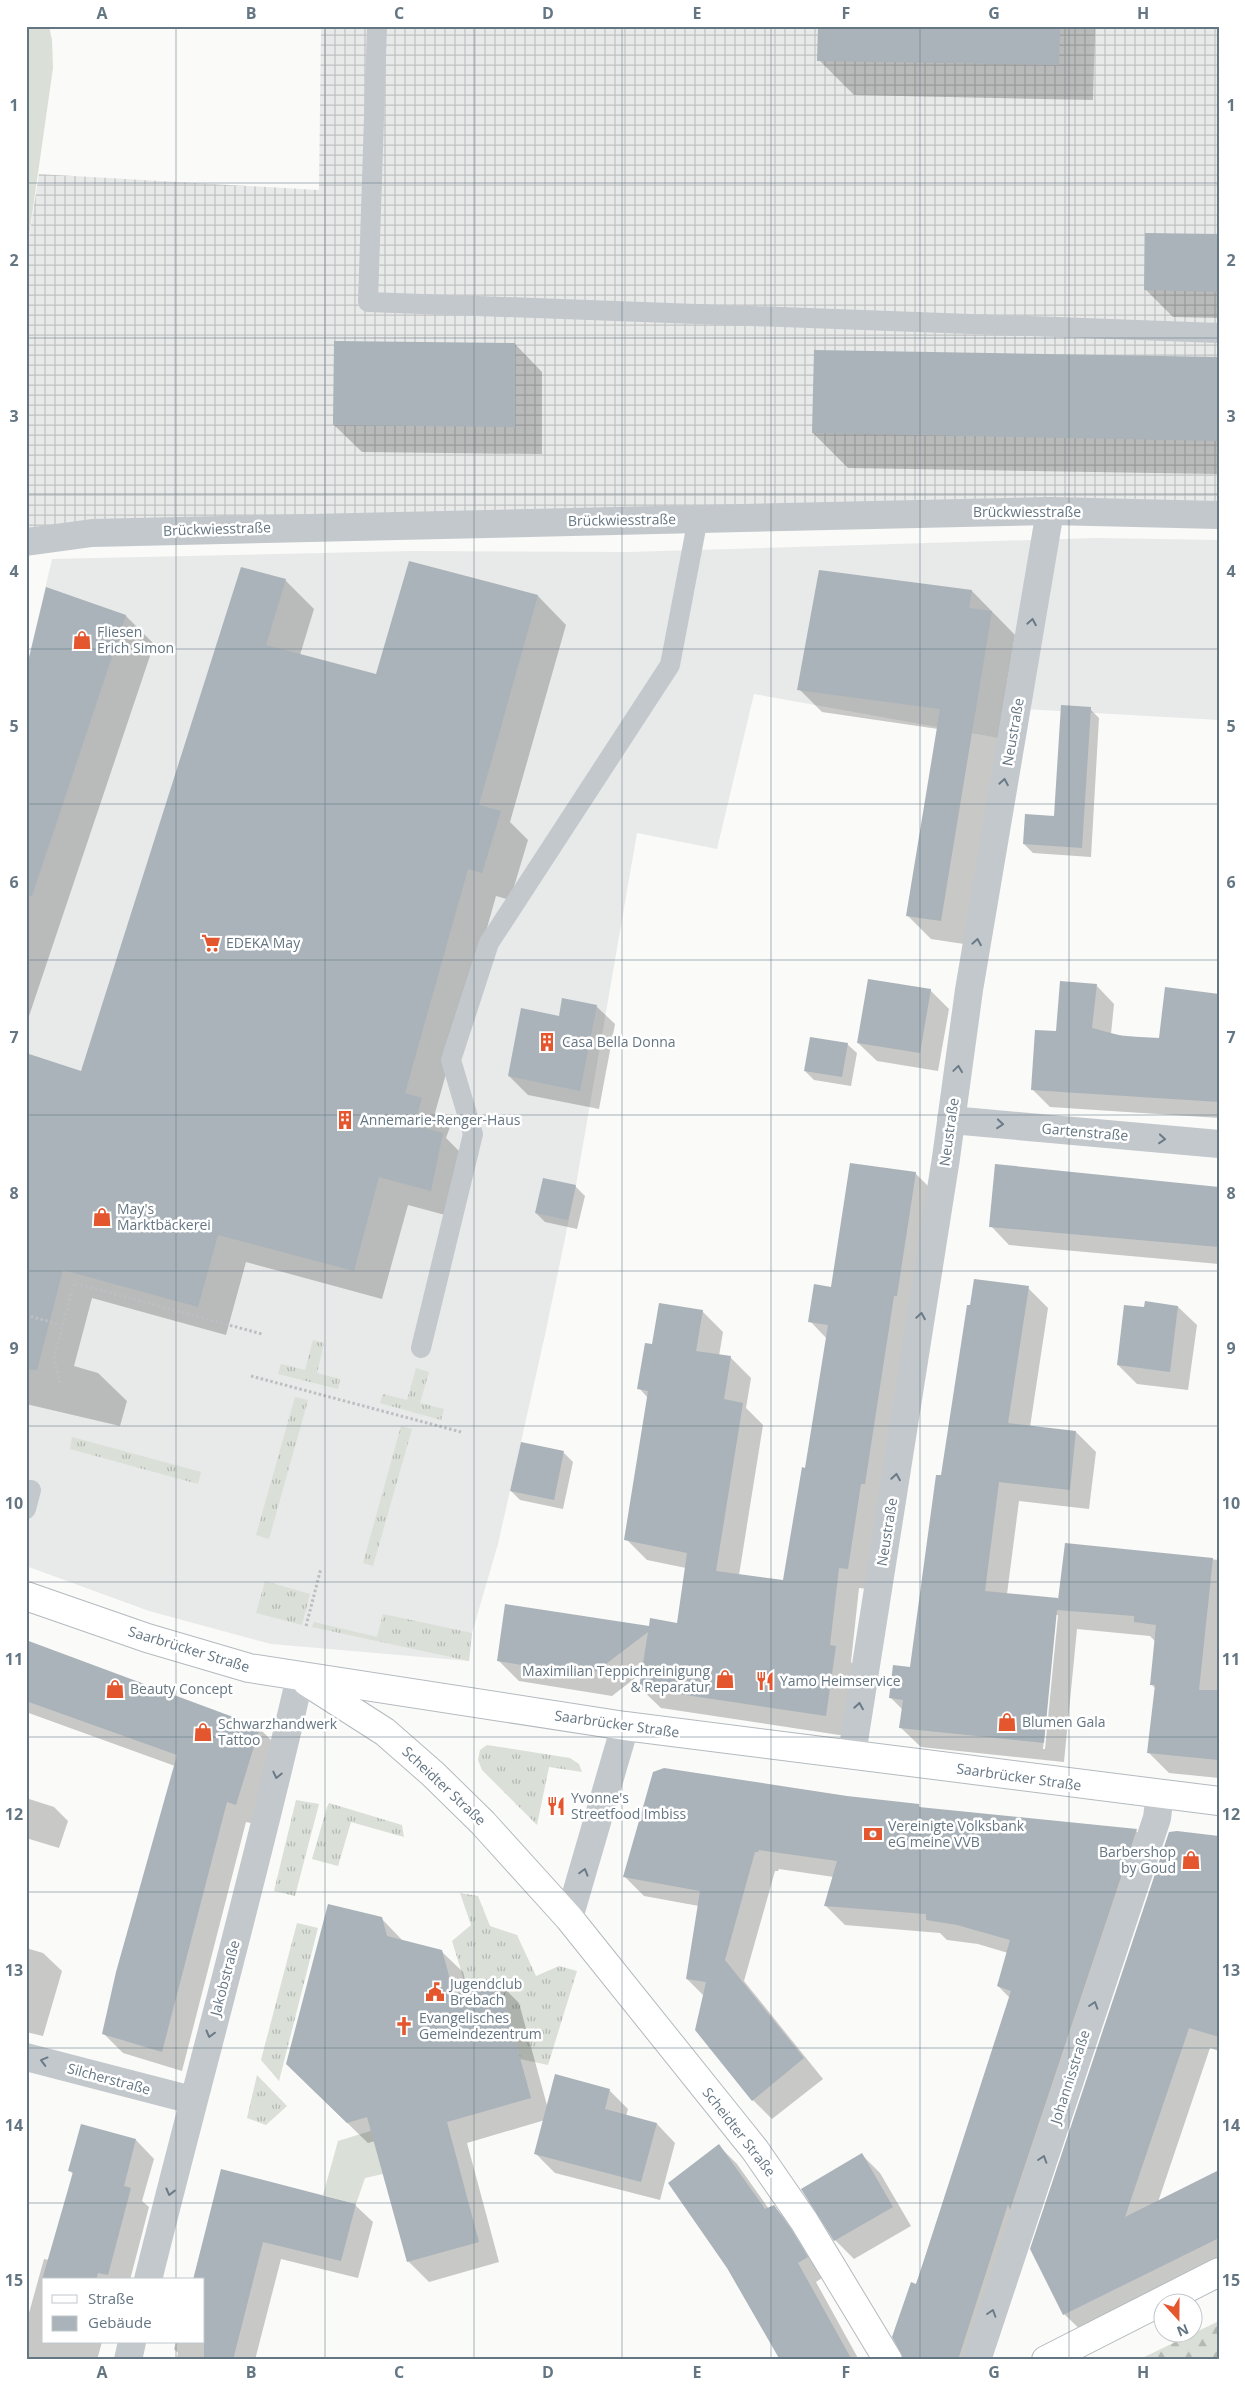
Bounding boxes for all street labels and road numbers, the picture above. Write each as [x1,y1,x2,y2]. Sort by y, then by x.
street label: Brückwiesstraße [973,502,1081,521]
street label: Brückwiesstraße [568,509,676,530]
street label: Brückwiesstraße [163,517,271,540]
street label: Neustraße [997,696,1028,767]
street label: Neustraße [934,1096,963,1167]
street label: Gartenstraße [1041,1118,1129,1145]
street label: Neustraße [872,1496,901,1567]
street label: Saarbrücker Straße [126,1621,252,1676]
street label: Saarbrücker Straße [553,1705,681,1742]
street label: Scheidter Straße [398,1742,490,1829]
street label: Saarbrücker Straße [955,1758,1083,1795]
street label: Jakobstraße [205,1938,244,2020]
street label: Johannisstraße [1045,2027,1094,2128]
street label: Silcherstraße [65,2058,153,2099]
street label: Scheidter Straße [699,2083,780,2180]

